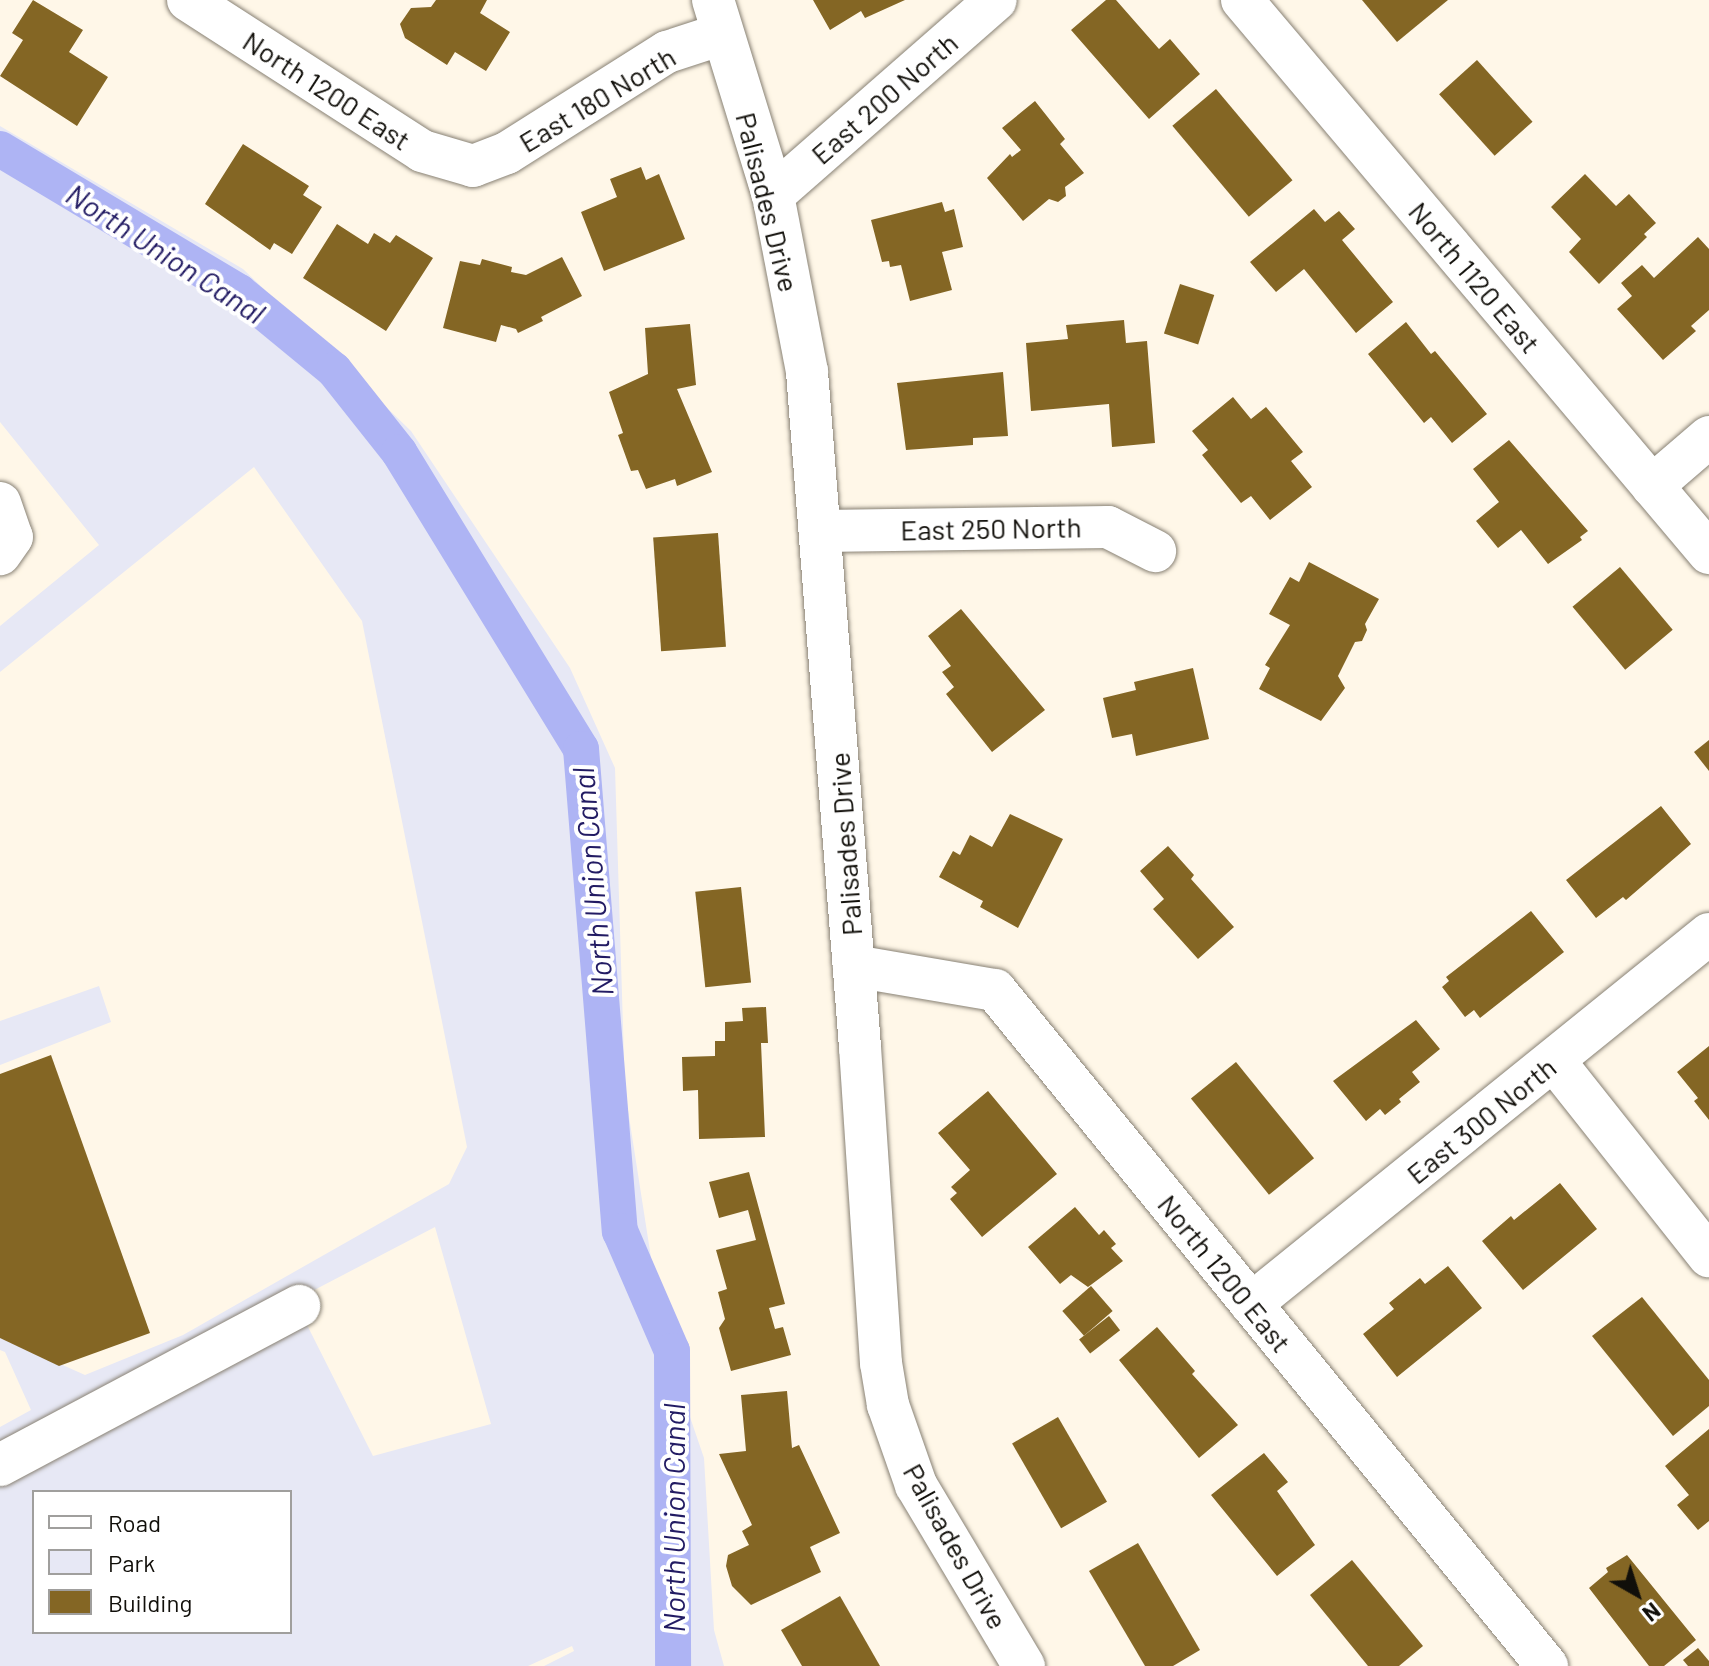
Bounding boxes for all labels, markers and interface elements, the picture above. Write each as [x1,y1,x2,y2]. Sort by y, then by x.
street label: North 1200 East [237,23,417,157]
street label: East 200 North [804,25,964,171]
street label: East 180 North [513,39,681,159]
street label: Palisades Drive [729,109,807,295]
water label: North Union Canal [60,175,272,331]
street label: North 1120 East [1402,195,1548,359]
street label: East 250 North [900,510,1082,546]
street label: Palisades Drive [822,751,868,937]
water label: North Union Canal [564,766,620,998]
street label: East 300 North [1400,1050,1562,1190]
street label: North 1200 East [1151,1188,1299,1358]
water label: North Union Canal [655,1403,691,1633]
street label: Palisades Drive [897,1458,1015,1634]
legend [32,1490,292,1634]
text: Road [108,1508,161,1537]
text: Park [108,1548,155,1577]
north arrow [1597,1554,1677,1634]
text: Building [108,1588,192,1617]
text: N [1638,1598,1666,1627]

